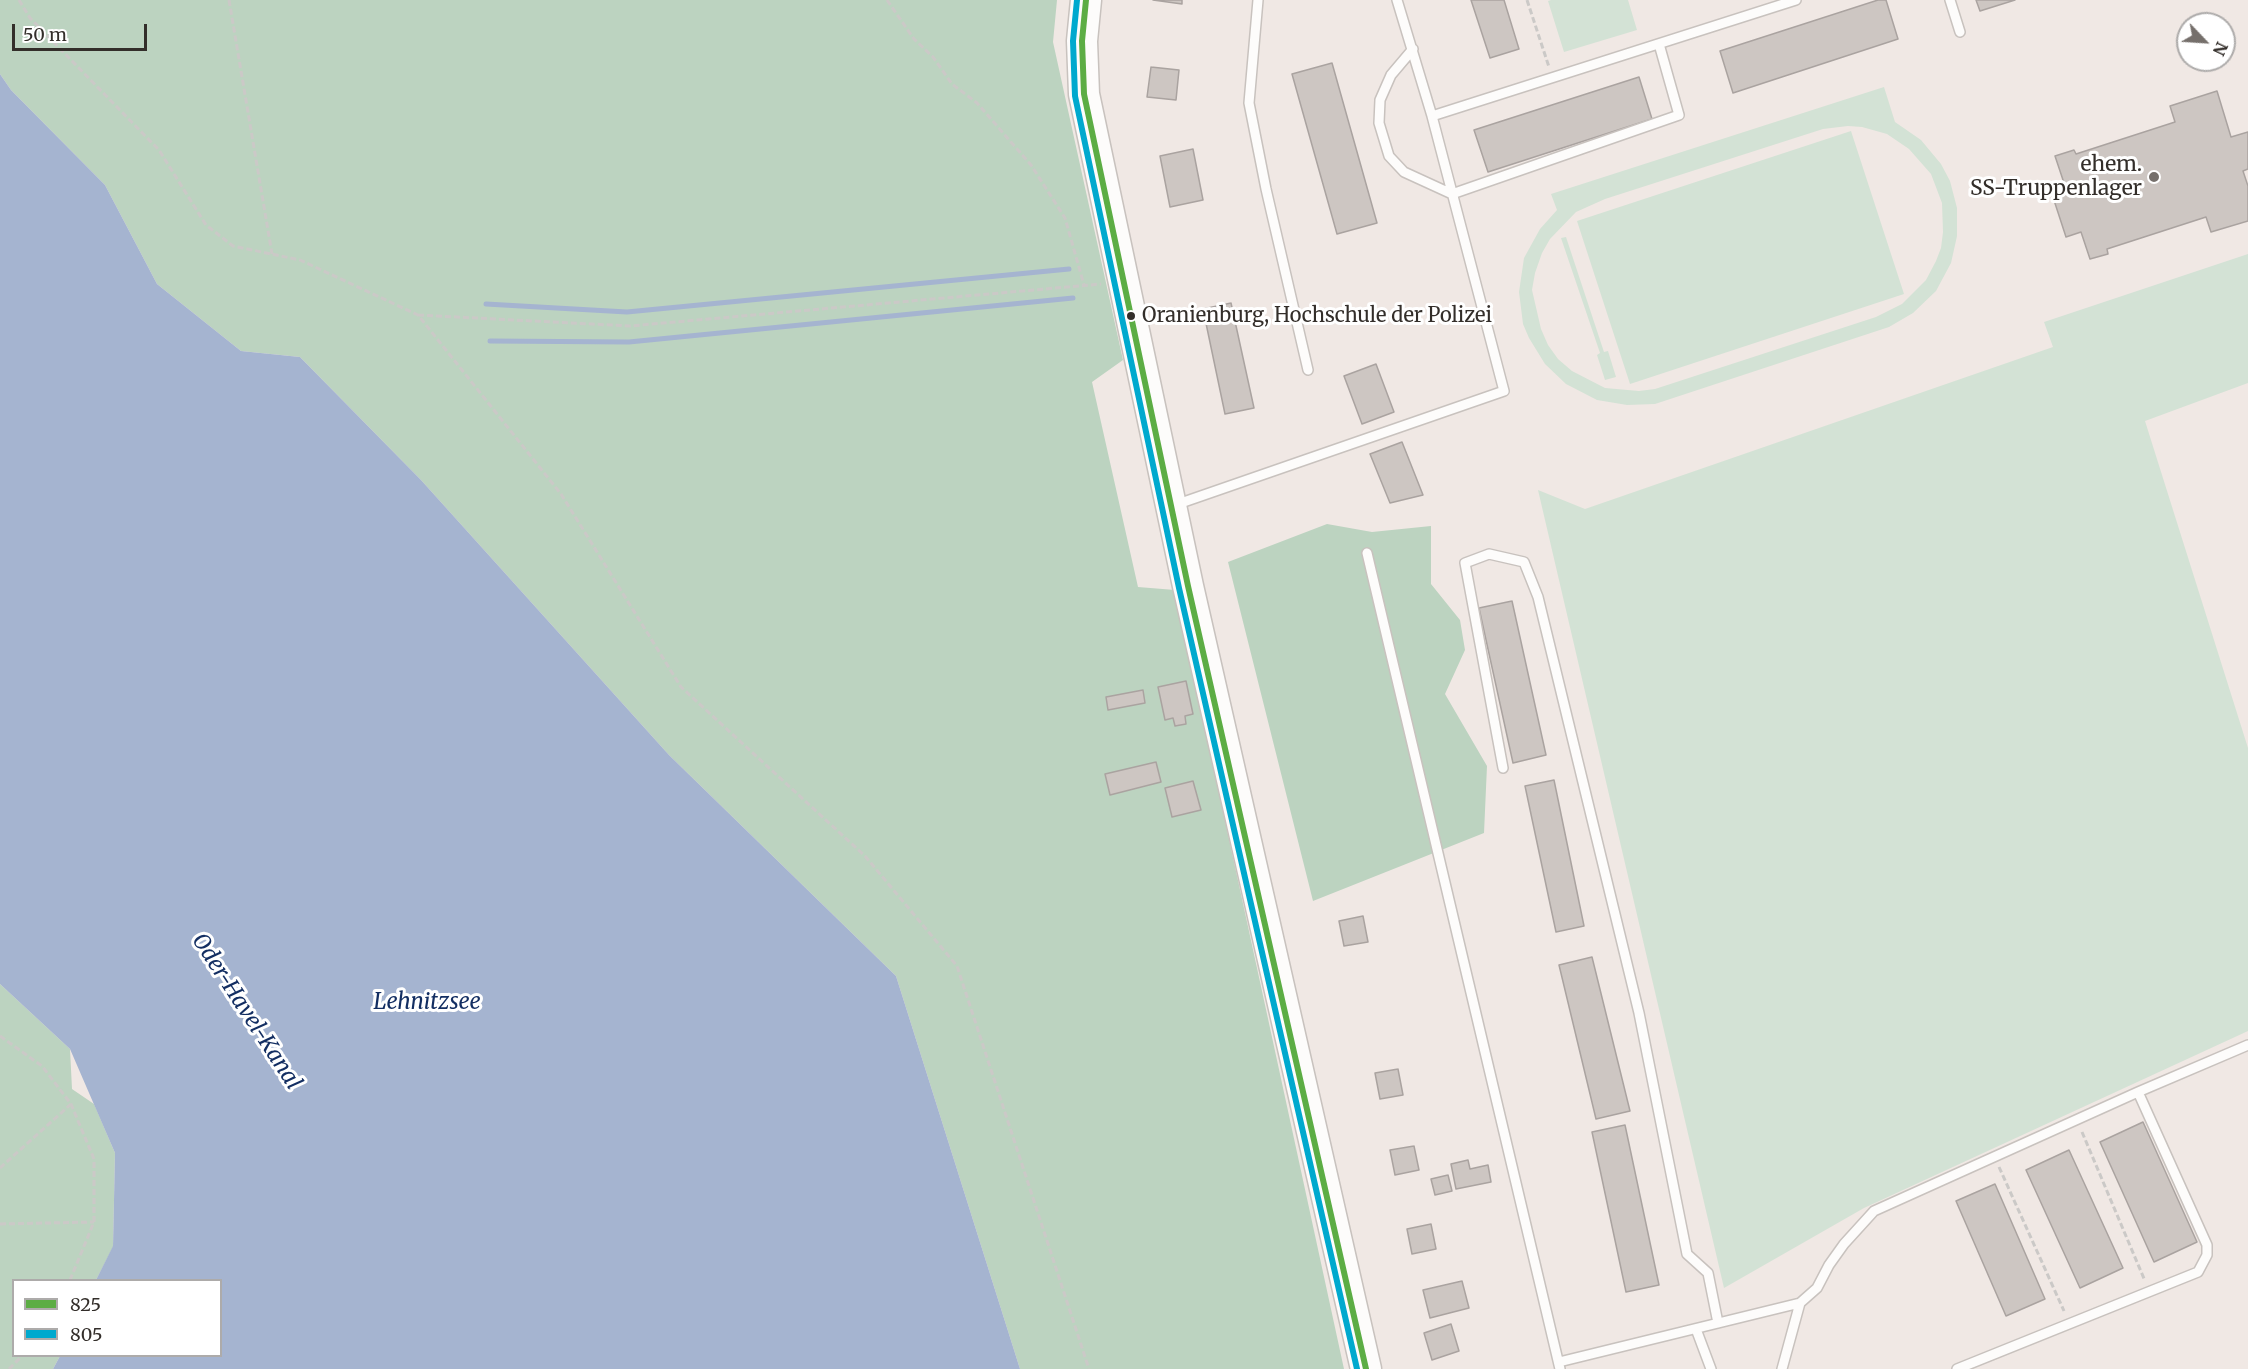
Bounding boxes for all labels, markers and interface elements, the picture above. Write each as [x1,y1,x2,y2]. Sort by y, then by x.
scale bar [15,12,150,50]
north arrow [2176,12,2236,72]
text: 50 m [23,23,67,46]
text: N [2209,39,2232,59]
place label: ehem. SS-Truppenlager [1970,152,2142,202]
marker: ehem. SS-Truppenlager [2147,170,2161,184]
place label: Oranienburg, Hochschule der Polizei [1142,304,1492,328]
marker: Oranienburg, Hochschule der Polizei [1125,310,1137,322]
water label: Oder-Havel-Kanal [186,929,306,1095]
water label: Lehnitzsee [373,990,481,1016]
legend [12,1279,222,1357]
text: 825 [70,1293,101,1316]
text: 805 [70,1323,102,1346]

